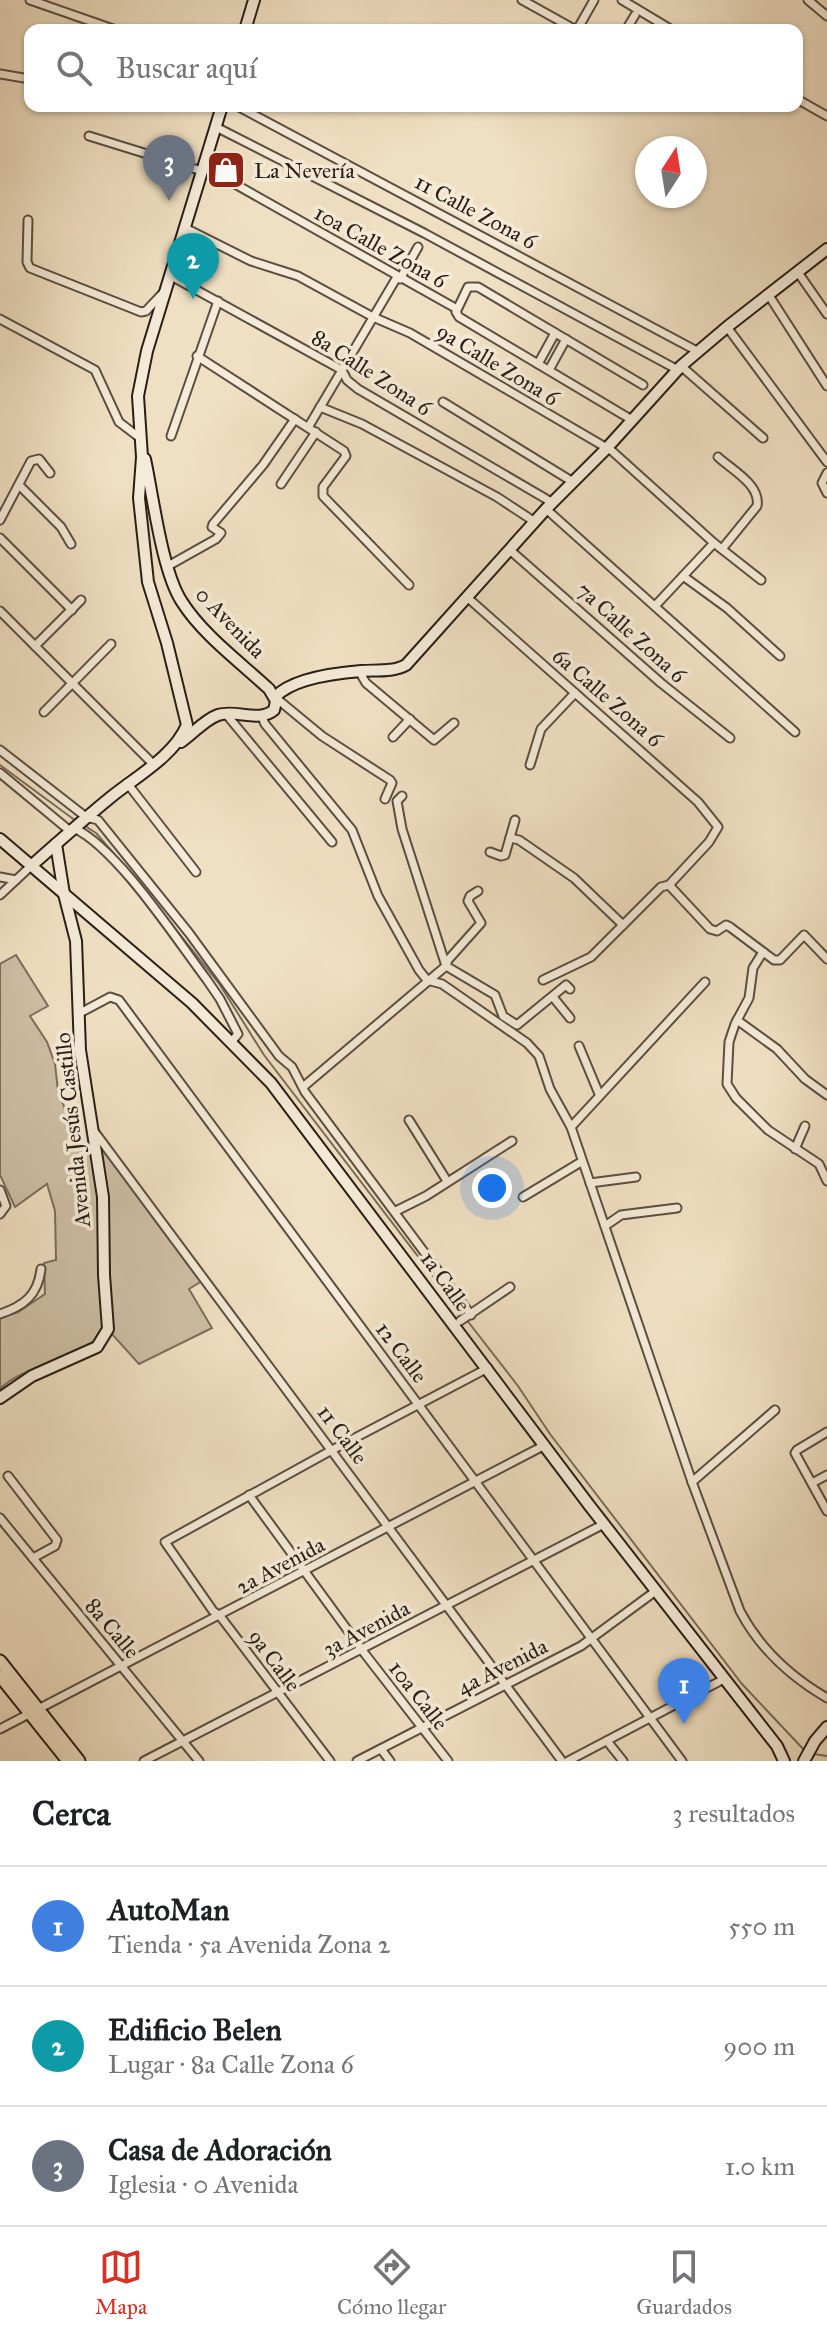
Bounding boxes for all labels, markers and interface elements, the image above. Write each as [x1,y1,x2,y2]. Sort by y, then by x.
search box [24,24,803,112]
icon: search [52,46,96,90]
text: Buscar aquí [116,50,257,86]
pin: 3 [143,135,195,201]
north arrow [635,136,707,208]
shop icon: La Nevería [205,149,247,191]
place label: La Nevería [254,157,355,184]
street label: 11 Calle Zona 6 [410,168,542,255]
street label: 10a Calle Zona 6 [310,199,452,294]
pin: 2 [167,233,219,299]
street label: 9a Calle Zona 6 [432,317,564,412]
street label: 8a Calle Zona 6 [307,324,438,422]
street label: 7a Calle Zona 6 [571,576,693,689]
street label: 0 Avenida [190,581,272,664]
street label: 6a Calle Zona 6 [547,642,669,753]
street label: Avenida Jesús Castillo [49,1031,96,1230]
your location [472,1168,512,1208]
street label: 1a Calle [415,1246,477,1317]
street label: 12 Calle [370,1316,433,1388]
street label: 11 Calle [312,1399,374,1469]
street label: 2a Avenida [231,1531,330,1600]
street label: 8a Calle [79,1592,146,1664]
street label: 3a Avenida [318,1594,415,1663]
street label: 9a Calle [242,1624,307,1697]
street label: 4a Avenida [452,1632,553,1701]
street label: 10a Calle [383,1655,454,1735]
pin: 1 [658,1658,710,1724]
text: Cerca [32,1793,111,1834]
text: 3 resultados [672,1797,795,1829]
text: AutoMan [108,1892,229,1928]
text: 1 [53,1910,63,1942]
text: 550 m [728,1910,795,1942]
text: Tienda · 5a Avenida Zona 2 [108,1928,391,1960]
text: Edificio Belen [108,2012,282,2048]
text: 2 [52,2030,64,2062]
text: 900 m [723,2030,795,2062]
text: Lugar · 8a Calle Zona 6 [108,2048,354,2080]
text: Casa de Adoración [108,2132,332,2168]
text: 3 [53,2150,63,2182]
text: 1.0 km [725,2150,795,2182]
text: Iglesia · 0 Avenida [108,2168,299,2200]
tab: Mapa [95,2245,147,2320]
tab: Cómo llegar [337,2245,446,2320]
tab: Guardados [636,2245,732,2320]

